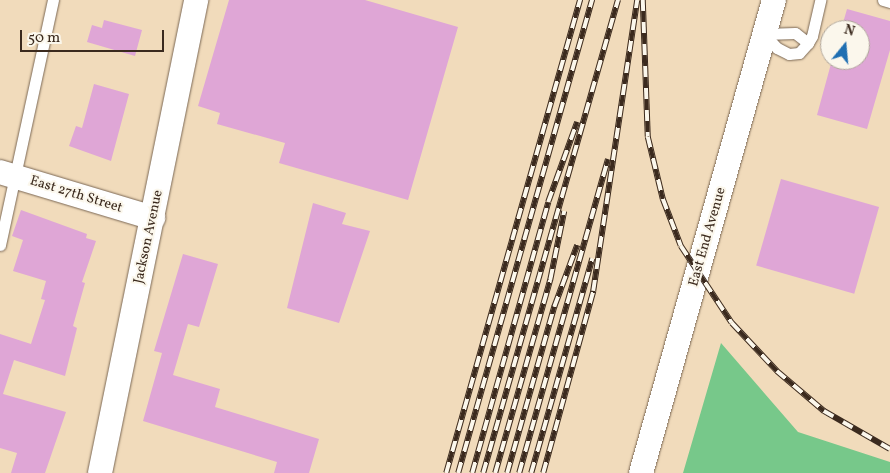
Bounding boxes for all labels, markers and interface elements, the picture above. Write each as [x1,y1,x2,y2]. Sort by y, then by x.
scale bar [22,20,166,52]
north arrow [820,20,870,70]
text: N [842,21,857,42]
text: 50 m [28,28,60,49]
street label: East 27th Street [28,173,124,217]
street label: East End Avenue [686,185,730,289]
street label: Jackson Avenue [131,189,167,285]

